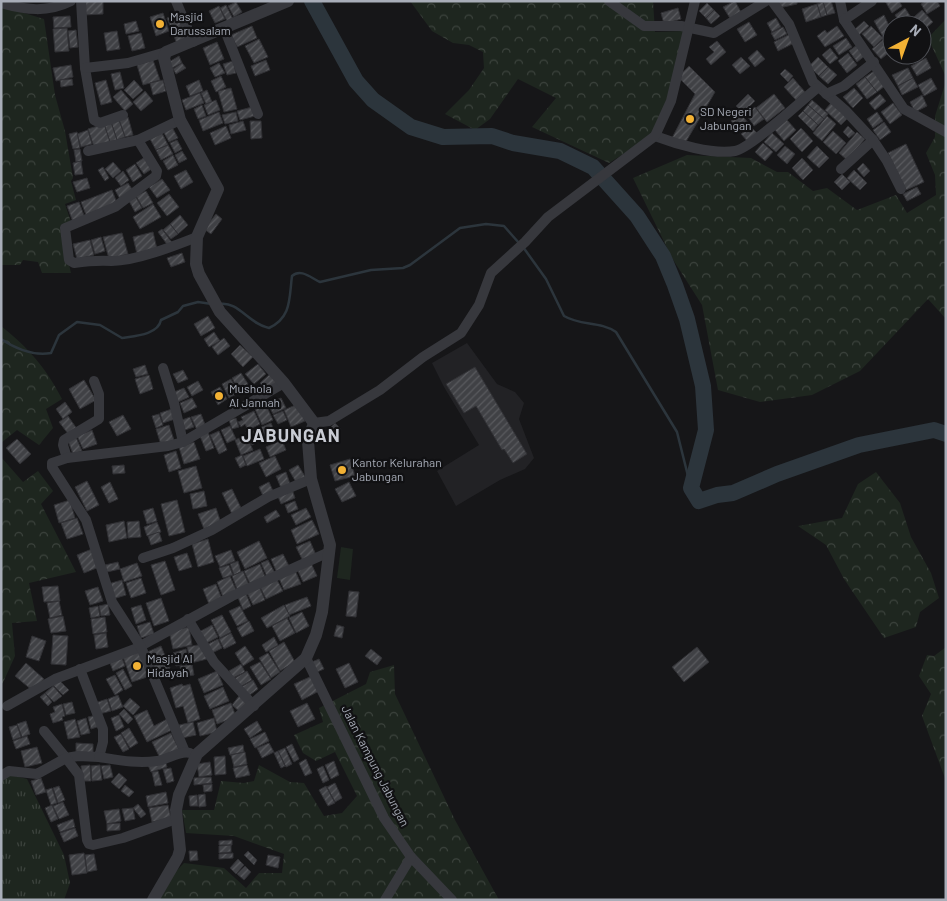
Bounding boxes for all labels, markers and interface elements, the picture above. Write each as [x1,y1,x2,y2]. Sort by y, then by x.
place label: Masjid Darussalam [170,9,231,37]
north arrow [882,15,932,65]
marker: Masjid Darussalam [154,18,166,30]
text: N [907,20,925,39]
place label: SD Negeri Jabungan [700,104,752,132]
marker: SD Negeri Jabungan [684,113,696,125]
place label: Mushola Al Jannah [229,381,280,409]
marker: Mushola Al Jannah [213,390,225,402]
district label: JABUNGAN [241,424,341,446]
place label: Kantor Kelurahan Jabungan [352,455,442,483]
marker: Kantor Kelurahan Jabungan [336,464,348,476]
place label: Masjid Al Hidayah [147,651,192,679]
marker: Masjid Al Hidayah [131,660,143,672]
street label: Jalan Kampung Jabungan [339,703,413,828]

